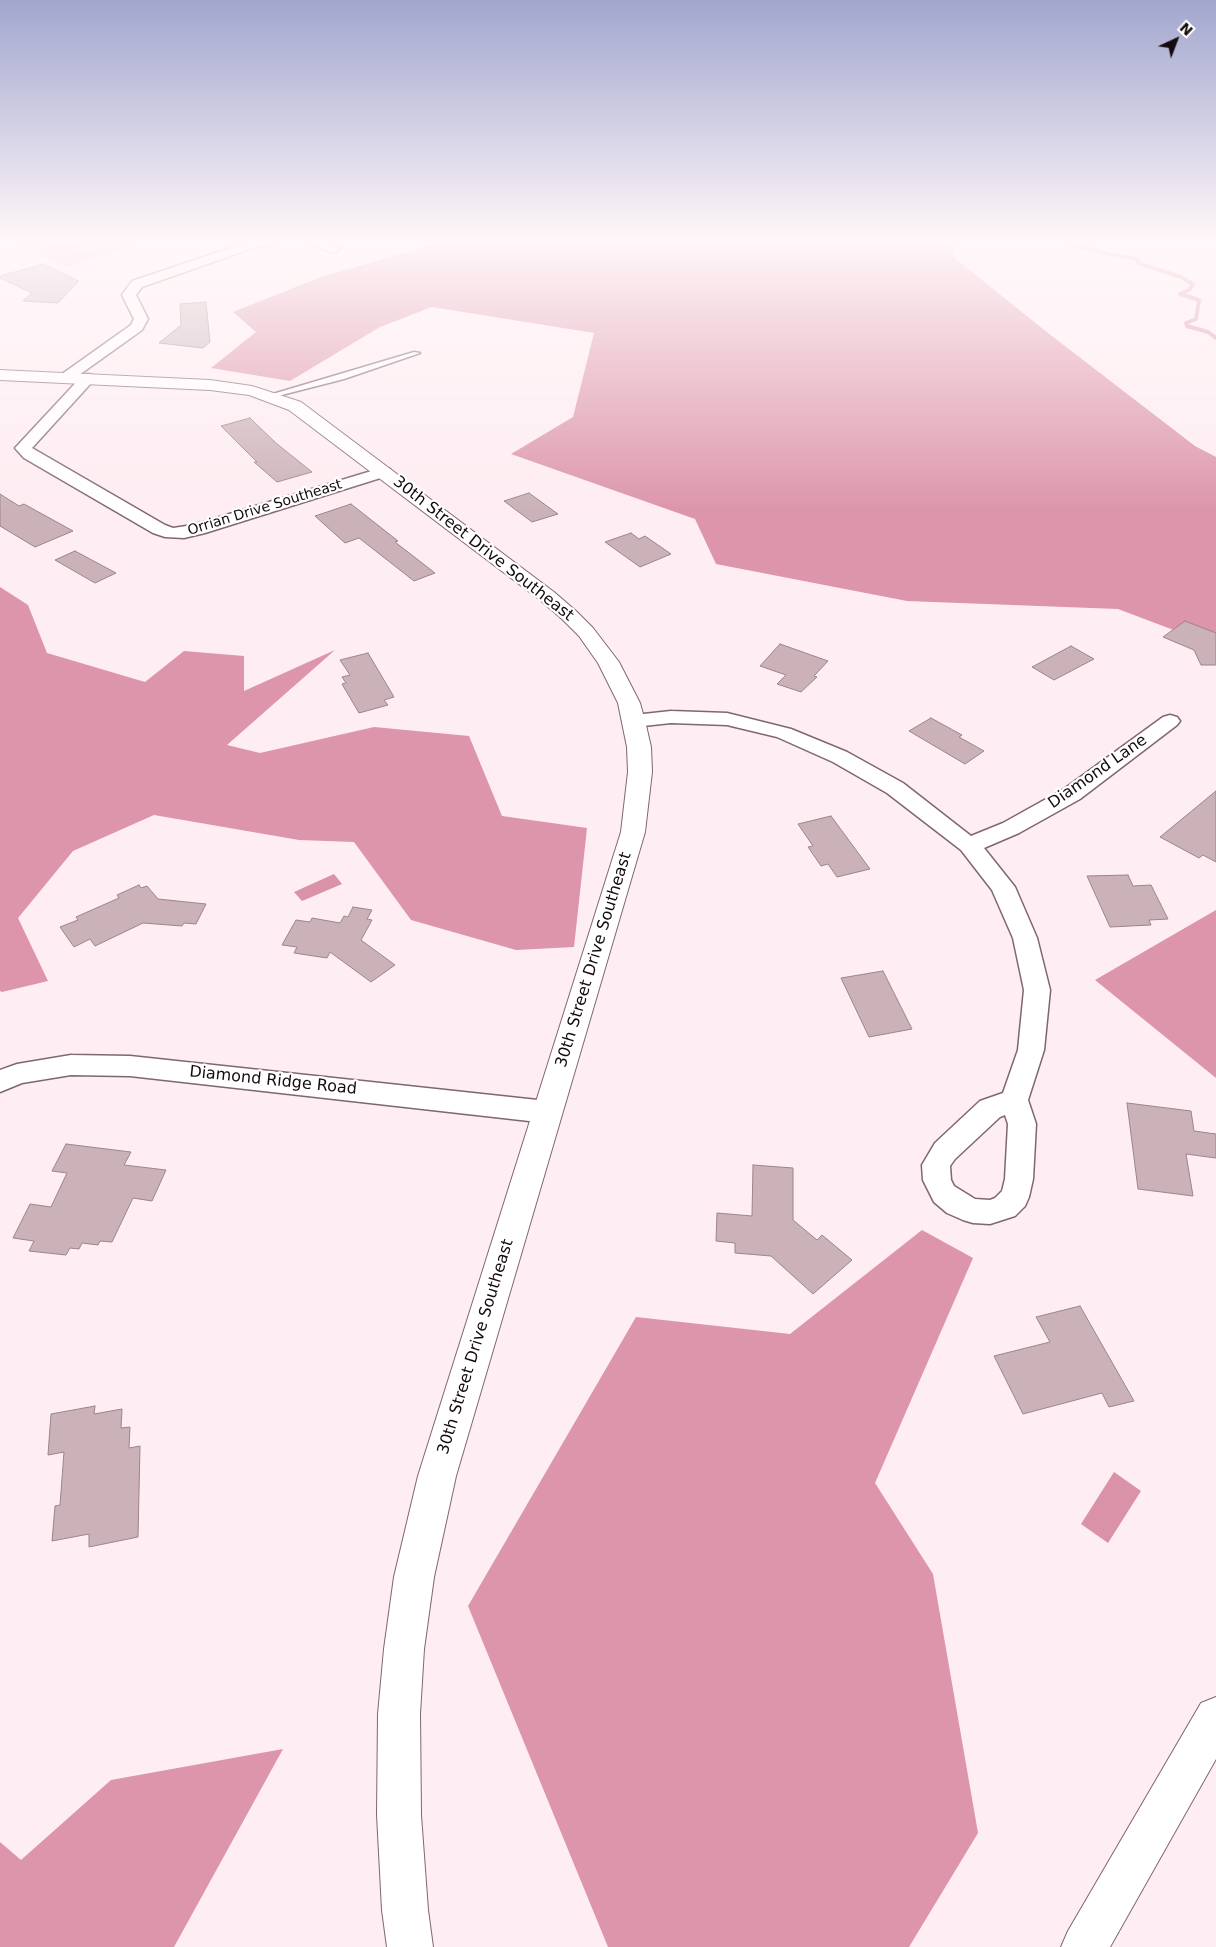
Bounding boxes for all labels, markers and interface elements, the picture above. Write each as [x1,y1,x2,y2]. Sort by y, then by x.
north arrow [1151,15,1201,65]
text: N [1176,19,1196,39]
street label: 30th Street Drive Southeast [389,472,577,626]
street label: Orrian Drive Southeast [186,477,344,539]
street label: Diamond Lane [1045,731,1151,813]
street label: 30th Street Drive Southeast [552,850,636,1070]
street label: Diamond Ridge Road [188,1063,358,1099]
street label: 30th Street Drive Southeast [434,1237,518,1457]

